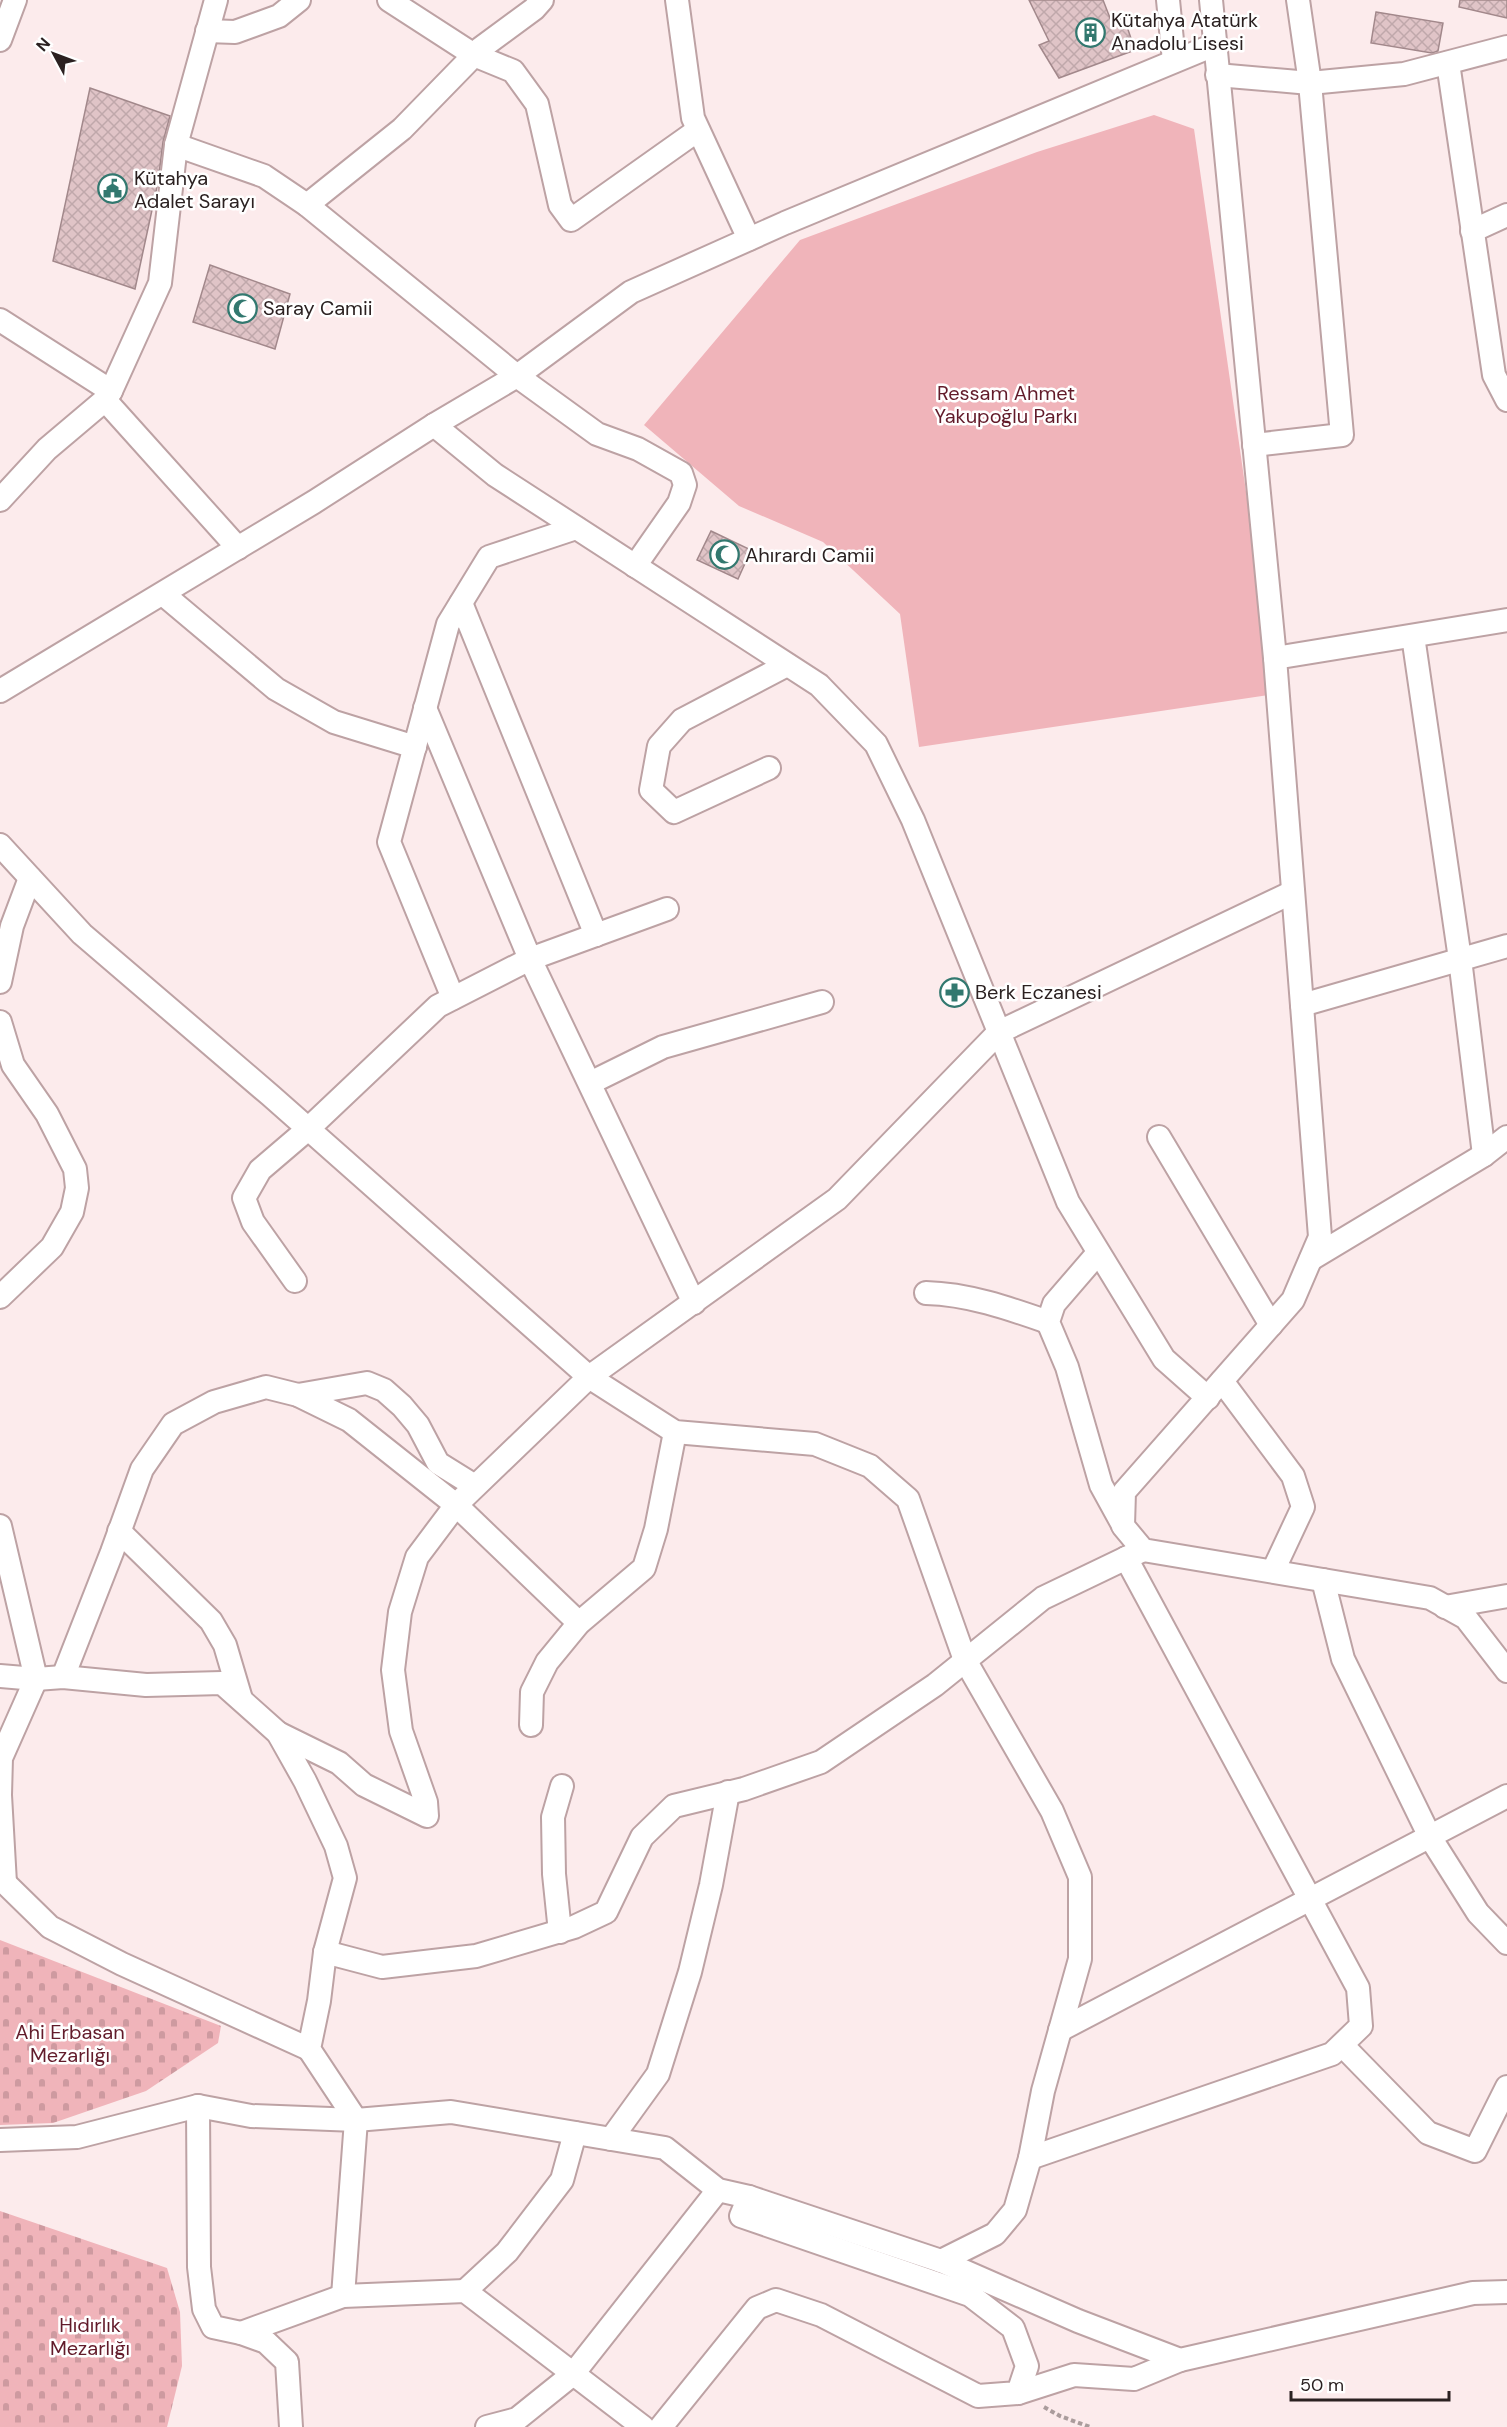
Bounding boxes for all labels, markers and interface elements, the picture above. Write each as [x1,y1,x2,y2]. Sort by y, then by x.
place label: Kütahya Atatürk Anadolu Lisesi [1111,7,1258,56]
building icon: Kütahya Atatürk Anadolu Lisesi [1074,16,1106,48]
north arrow [24,24,84,84]
text: N [31,33,55,56]
place label: Kütahya Adalet Sarayı [134,165,255,214]
public building icon: Kütahya Adalet Sarayı [97,173,129,205]
mosque icon: Saray Camii [226,292,258,324]
place label: Saray Camii [263,295,373,321]
park label: Ressam Ahmet Yakupoğlu Parkı [935,380,1077,429]
mosque icon: Ahırardı Camii [708,539,740,571]
place label: Ahırardı Camii [745,542,875,568]
pharmacy icon: Berk Eczanesi [938,976,970,1008]
place label: Berk Eczanesi [975,979,1102,1005]
park label: Ahi Erbasan Mezarlığı [15,2019,125,2068]
park label: Hıdırlık Mezarlığı [50,2312,130,2361]
scale bar [1291,2364,1448,2402]
text: 50 m [1300,2373,1344,2397]

